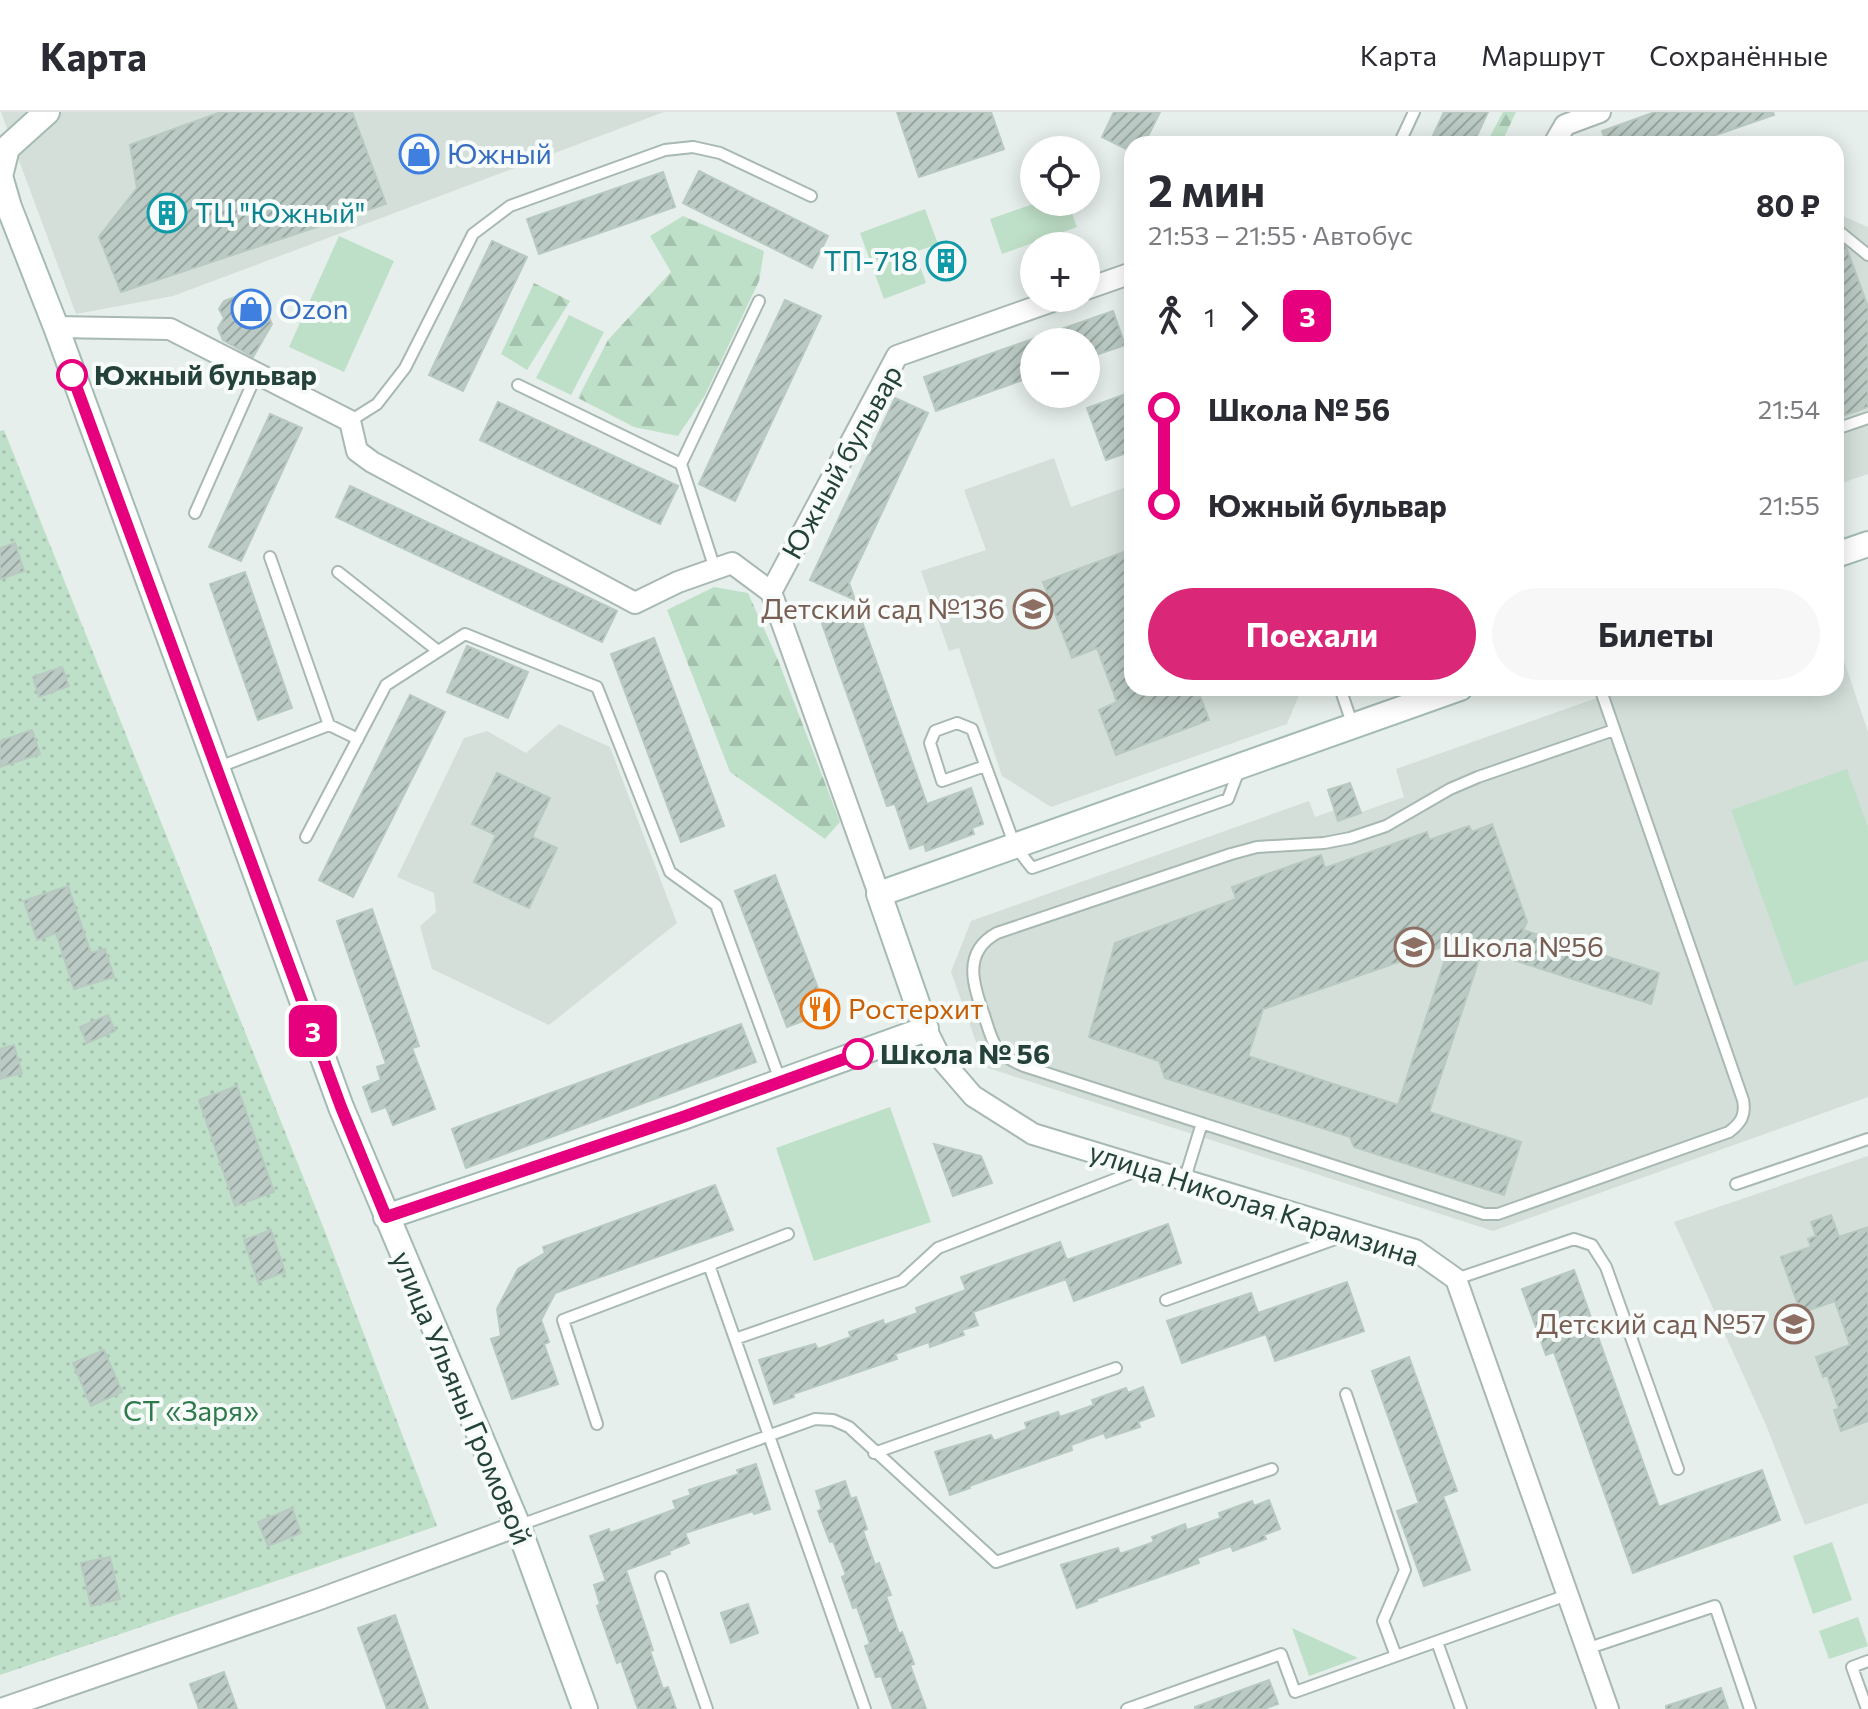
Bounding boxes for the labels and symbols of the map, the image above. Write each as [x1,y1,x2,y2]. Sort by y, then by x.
shop icon: Южный [398,133,440,175]
place label: Южный [447,136,552,170]
building icon: ТЦ "Южный" [146,192,188,234]
place label: ТЦ "Южный" [195,195,365,229]
building icon: ТП-718 [925,240,967,282]
place label: ТП-718 [824,243,918,277]
shop icon: Ozon [230,288,272,330]
place label: Ozon [279,291,349,325]
place label: Южный бульвар [94,357,317,391]
street label: Южный бульвар [774,359,908,564]
marker: Южный бульвар [57,360,87,390]
school or university icon: Детский сад №136 [1012,588,1054,630]
place label: Детский сад №136 [761,591,1005,625]
school or university icon: Школа №56 [1393,926,1435,968]
place label: Школа №56 [1442,929,1604,963]
restaurant icon: Ростерхит [799,988,841,1030]
place label: Ростерхит [848,991,983,1025]
line badge: 3 [287,1005,339,1057]
place label: Школа № 56 [880,1036,1050,1070]
marker: Школа № 56 [843,1039,873,1069]
street label: улица Николая Карамзина [1085,1134,1424,1272]
street label: улица Ульяны Громовой [386,1246,540,1550]
school or university icon: Детский сад №57 [1773,1303,1815,1345]
place label: Детский сад №57 [1536,1306,1766,1340]
park label: СТ «Заря» [123,1393,259,1427]

